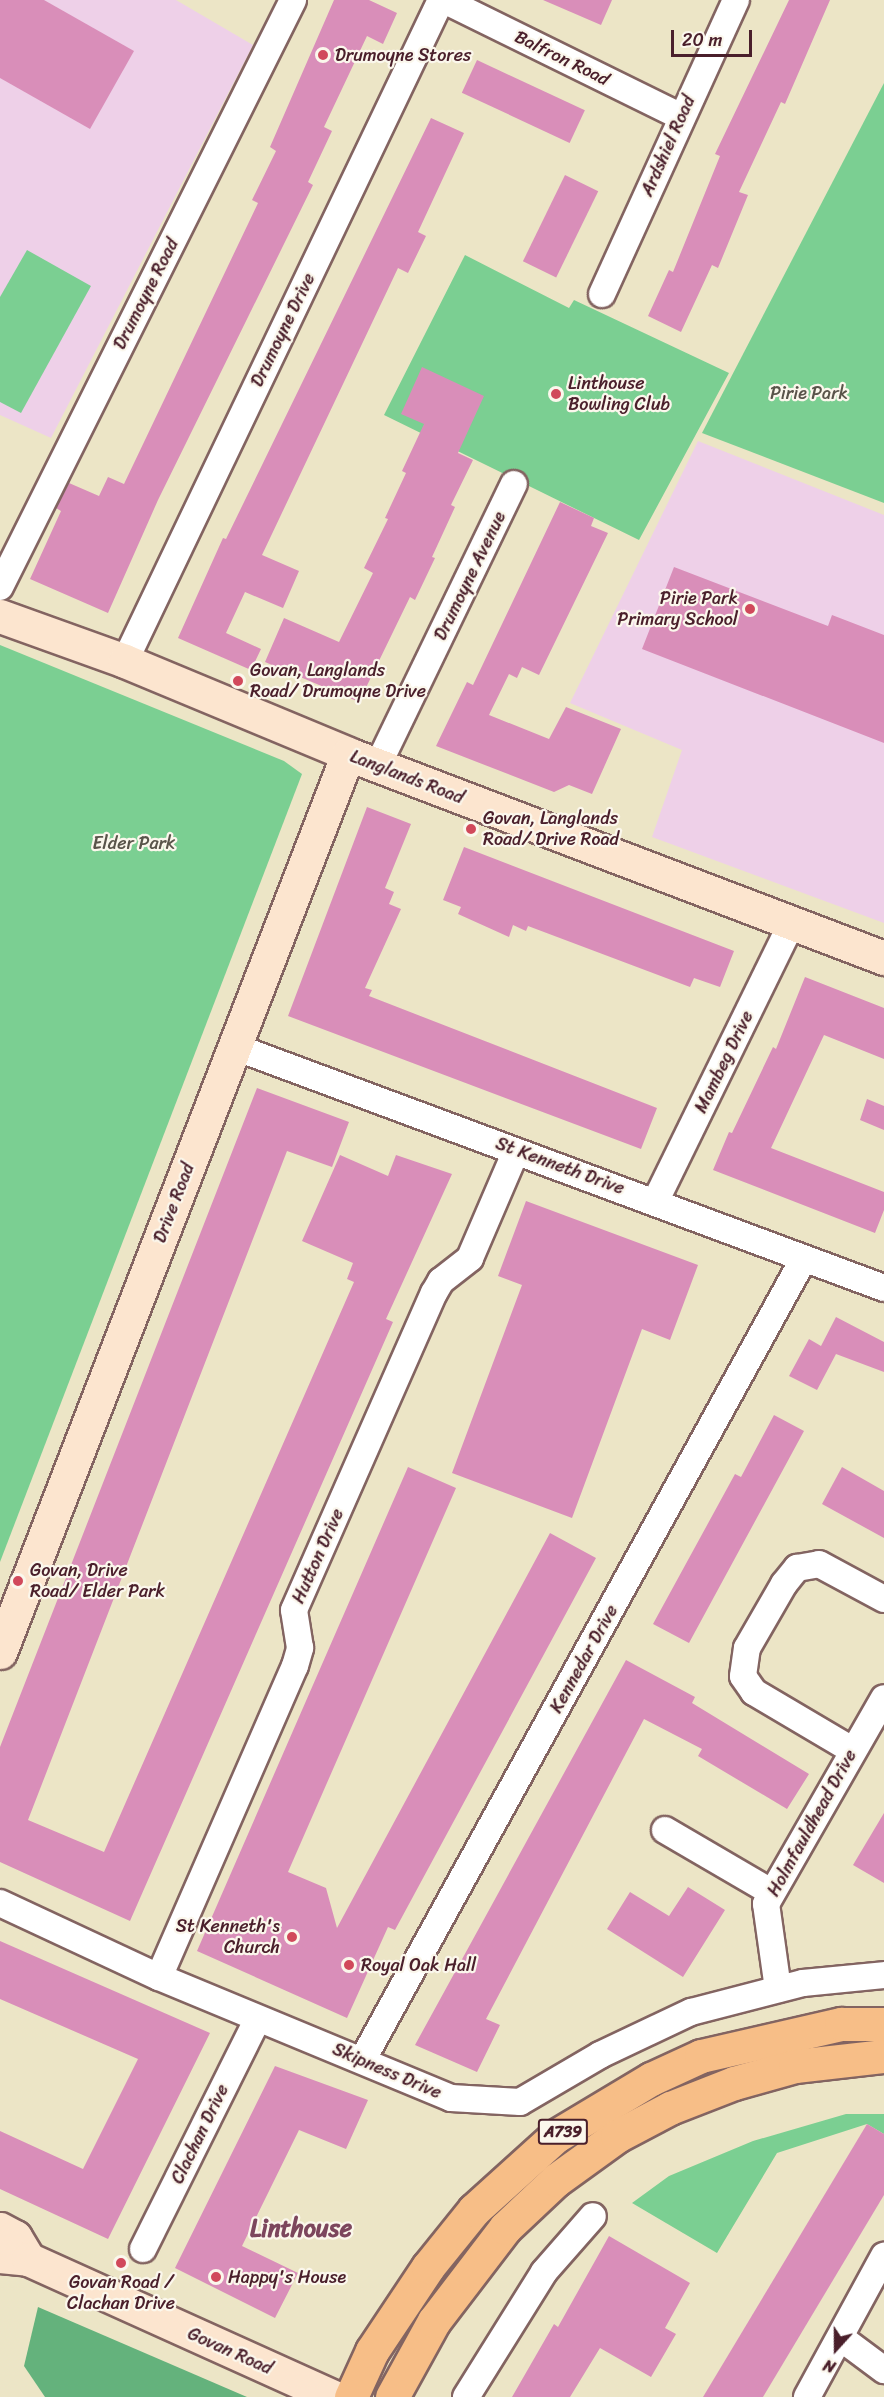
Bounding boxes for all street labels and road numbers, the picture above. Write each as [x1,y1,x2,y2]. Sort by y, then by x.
street label: Balfron Road [511,26,613,90]
street label: Ardshiel Road [636,92,700,200]
street label: Drumoyne Road [109,235,183,353]
street label: Drumoyne Drive [246,270,320,390]
street label: Drumoyne Avenue [429,508,511,644]
street label: Langlands Road [347,745,467,809]
street label: Mambeg Drive [690,1007,758,1117]
street label: St Kenneth Drive [493,1133,627,1199]
street label: Drive Road [149,1160,199,1246]
street label: Hutton Drive [287,1505,349,1607]
street label: Kennedar Drive [545,1601,623,1717]
street label: Holmfauldhead Drive [763,1746,861,1900]
street label: Skipness Drive [329,2038,445,2104]
street label: Clachan Drive [167,2081,233,2187]
road number: A739 [538,2119,588,2145]
street label: Govan Road [184,2323,276,2379]

